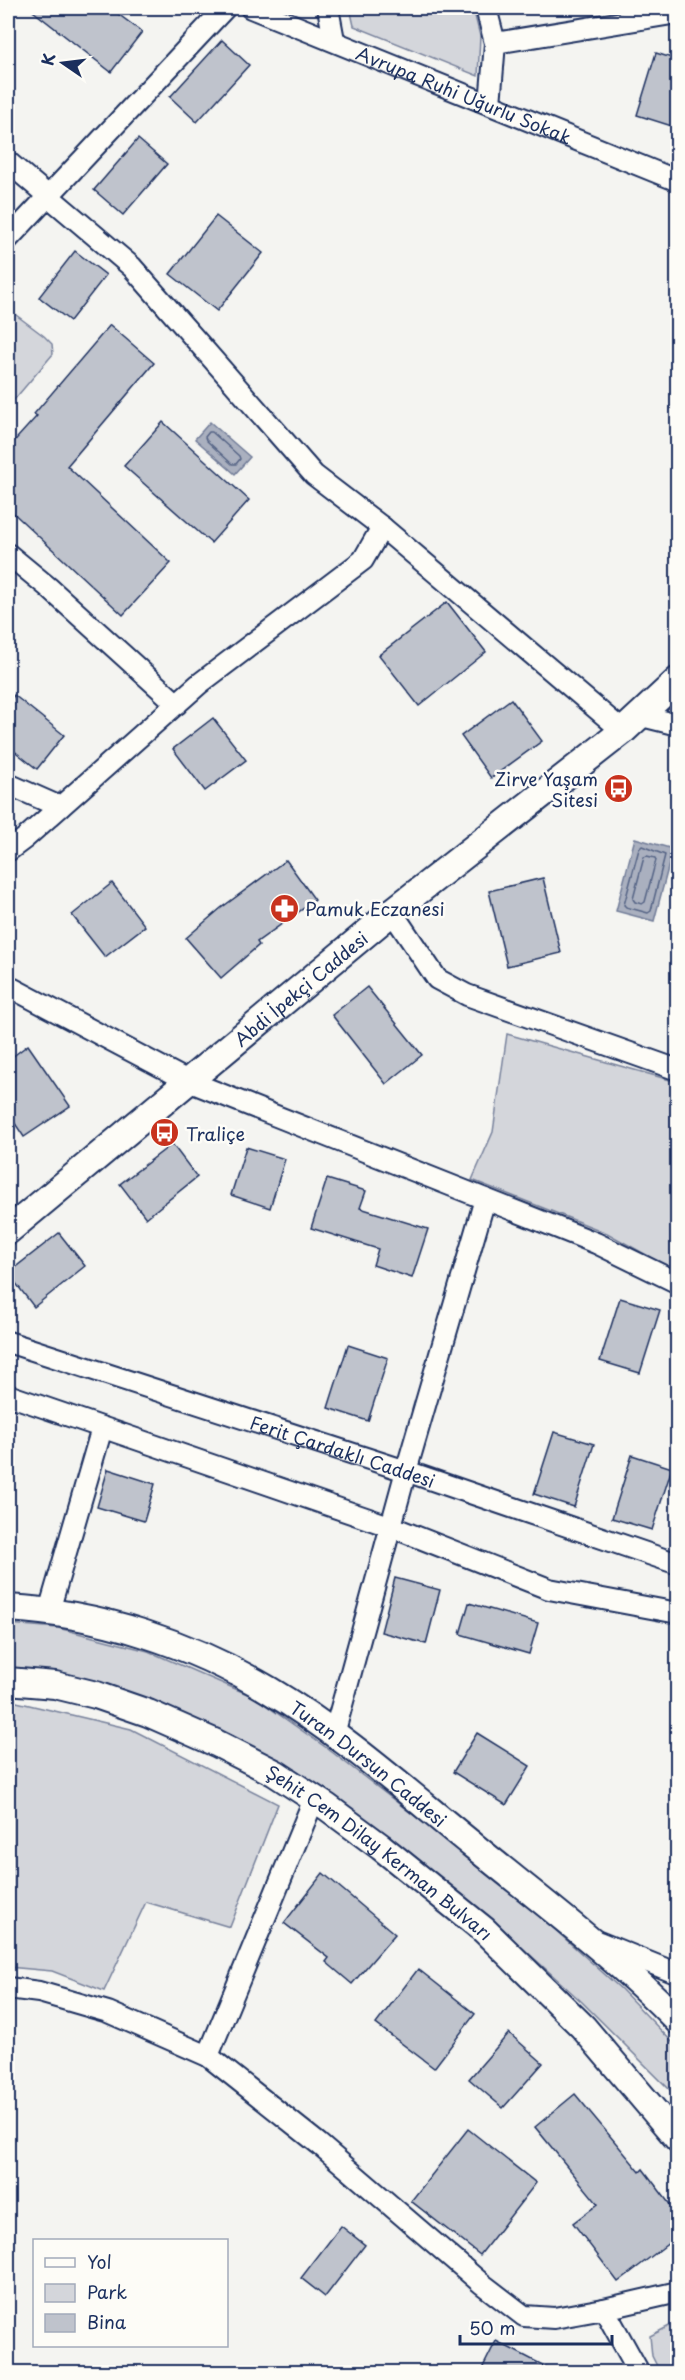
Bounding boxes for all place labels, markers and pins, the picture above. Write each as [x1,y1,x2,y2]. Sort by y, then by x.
place label: Zirve Yaşam Sitesi [494,765,598,813]
bus stop icon: Zirve Yaşam Sitesi [603,772,635,804]
pharmacy icon: Pamuk Eczanesi [268,892,300,924]
place label: Pamuk Eczanesi [305,895,444,922]
bus stop icon: Traliçe [149,1117,181,1149]
place label: Traliçe [186,1120,245,1147]

